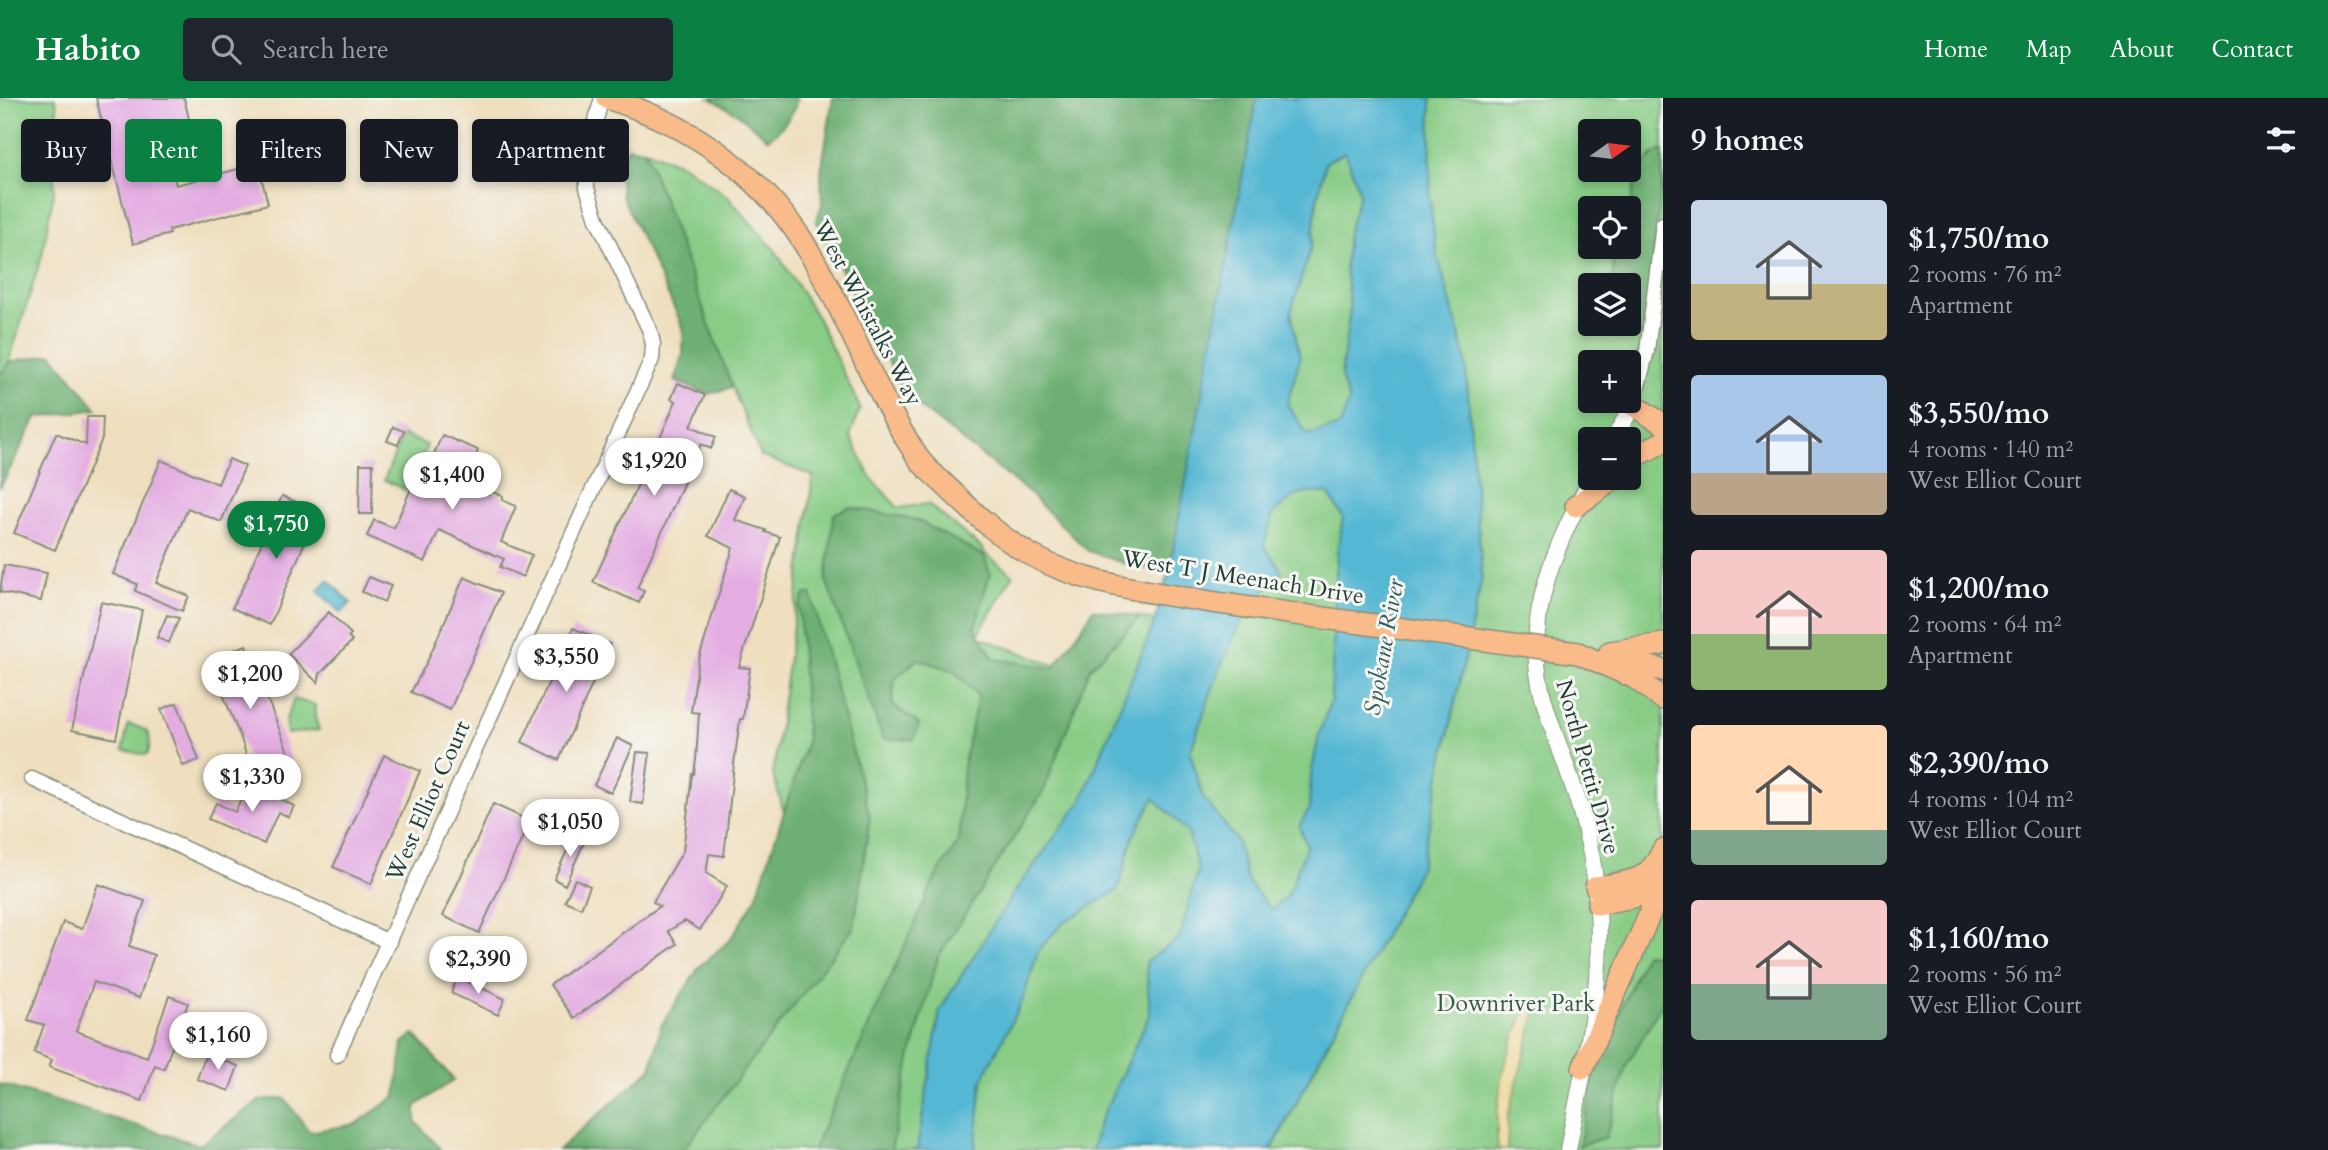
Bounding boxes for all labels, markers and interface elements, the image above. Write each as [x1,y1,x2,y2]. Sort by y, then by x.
search box [183,18,673,81]
text: Habito [35,27,141,72]
icon: search [207,30,245,68]
text: Search here [263,32,389,67]
text: Home [1924,33,1988,66]
text: Map [2026,33,2072,66]
text: About [2110,33,2174,66]
text: Contact [2212,33,2293,66]
chip: Buy [21,119,111,182]
chip: Rent [125,119,222,182]
chip: Filters [236,119,346,182]
chip: New [360,119,458,182]
chip: Apartment [472,119,629,182]
north arrow [1578,119,1642,182]
map controls [1578,119,1641,490]
text: 9 homes [1691,120,1804,161]
icon: filters [2262,121,2300,159]
button: locate [1578,196,1641,259]
street label: West Whistalks Way [806,214,930,411]
text: $1,750/mo [1908,218,2049,259]
icon: home [1747,228,1831,312]
text: 2 rooms · 76 m² [1908,259,2061,290]
button: layers [1578,273,1641,336]
text: Apartment [1908,290,2012,321]
button: + [1578,350,1641,413]
text: $3,550/mo [1908,393,2049,434]
icon: home [1747,403,1831,487]
button: − [1578,427,1641,490]
text: 4 rooms · 140 m² [1908,434,2073,465]
pin: $1,920 [597,438,711,498]
text: $1,920 [621,445,687,476]
pin: $1,400 [395,452,509,512]
text: $1,400 [419,459,485,490]
text: West Elliot Court [1908,465,2082,496]
pin: $1,750 [219,502,333,561]
text: $1,750 [243,508,309,539]
street label: West T J Meenach Drive [1119,542,1366,611]
text: $1,200/mo [1908,568,2049,609]
water label: Spokane River [1356,575,1412,718]
icon: home [1747,578,1831,662]
text: 2 rooms · 64 m² [1908,609,2061,640]
pin: $3,550 [509,634,623,694]
text: Apartment [1908,640,2012,671]
text: $3,550 [533,641,599,672]
pin: $1,200 [193,652,307,711]
text: $1,200 [217,658,283,689]
street label: North Pettit Drive [1548,676,1628,858]
street label: West Elliot Court [378,715,477,887]
text: $2,390/mo [1908,743,2049,784]
icon: home [1747,753,1831,837]
pin: $1,330 [195,754,309,814]
text: $1,330 [219,761,285,792]
text: 4 rooms · 104 m² [1908,784,2073,815]
pin: $1,050 [513,800,627,859]
text: $1,050 [537,806,603,837]
text: West Elliot Court [1908,815,2082,846]
text: $1,160/mo [1908,918,2049,959]
icon: home [1747,928,1831,1012]
pin: $2,390 [421,936,535,996]
text: $2,390 [445,943,511,974]
text: 2 rooms · 56 m² [1908,959,2061,990]
park label: Downriver Park [1437,988,1596,1019]
text: West Elliot Court [1908,990,2082,1021]
pin: $1,160 [161,1012,275,1072]
text: $1,160 [185,1019,251,1050]

